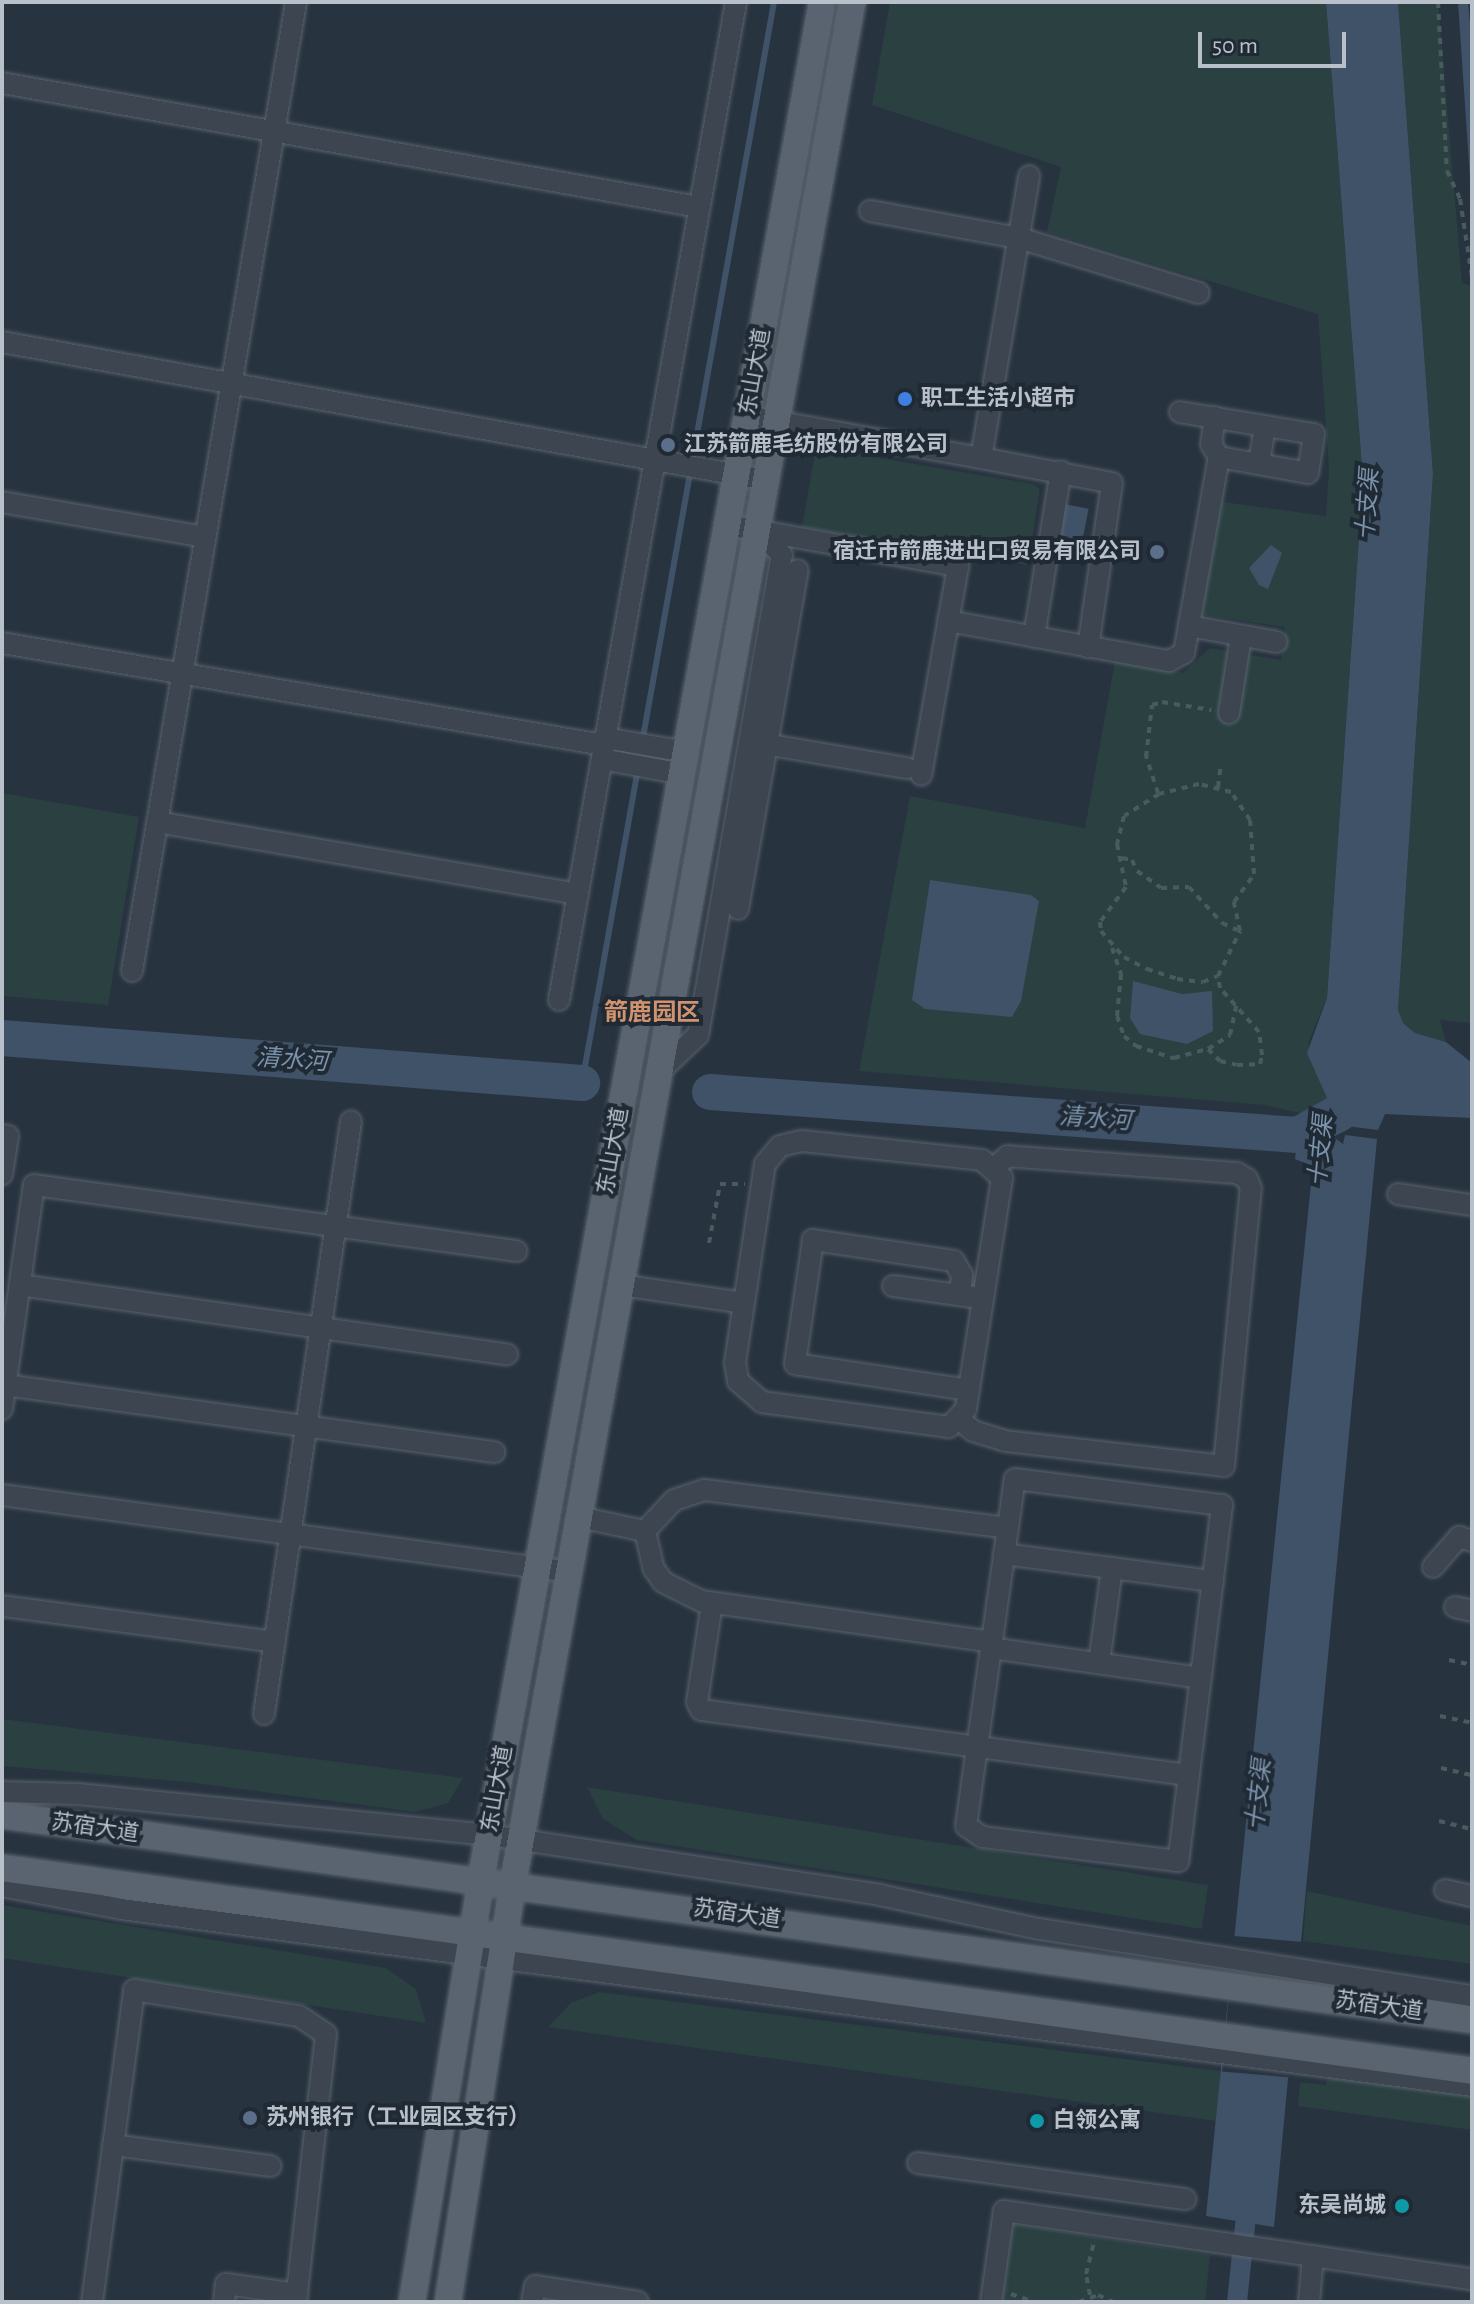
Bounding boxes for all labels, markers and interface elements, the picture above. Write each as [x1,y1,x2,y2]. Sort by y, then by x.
scale bar [1202,16,1350,66]
text: 50 m [1212,34,1258,58]
street label: 东山大道 [734,326,776,418]
place label: 职工生活小超市 [921,386,1075,412]
marker: 职工生活小超市 [896,390,914,408]
place label: 江苏箭鹿毛纺股份有限公司 [684,432,948,458]
marker: 江苏箭鹿毛纺股份有限公司 [659,436,677,454]
water label: 十支渠 [1352,468,1386,542]
place label: 宿迁市箭鹿进出口贸易有限公司 [833,539,1141,565]
marker: 宿迁市箭鹿进出口贸易有限公司 [1148,543,1166,561]
district label: 箭鹿园区 [604,1000,700,1028]
water label: 清水河 [255,1044,329,1078]
water label: 清水河 [1058,1103,1132,1137]
street label: 东山大道 [592,1105,634,1197]
water label: 十支渠 [1305,1114,1339,1188]
street label: 东山大道 [476,1743,518,1835]
water label: 十支渠 [1242,1758,1278,1832]
street label: 苏宿大道 [50,1809,140,1847]
street label: 苏宿大道 [692,1895,782,1933]
street label: 苏宿大道 [1334,1987,1424,2025]
place label: 苏州银行（工业园区支行） [266,2105,530,2131]
place label: 白领公寓 [1053,2108,1141,2134]
marker: 苏州银行（工业园区支行） [241,2109,259,2127]
marker: 白领公寓 [1028,2112,1046,2130]
place label: 东吴尚城 [1298,2193,1386,2219]
marker: 东吴尚城 [1393,2197,1411,2215]

